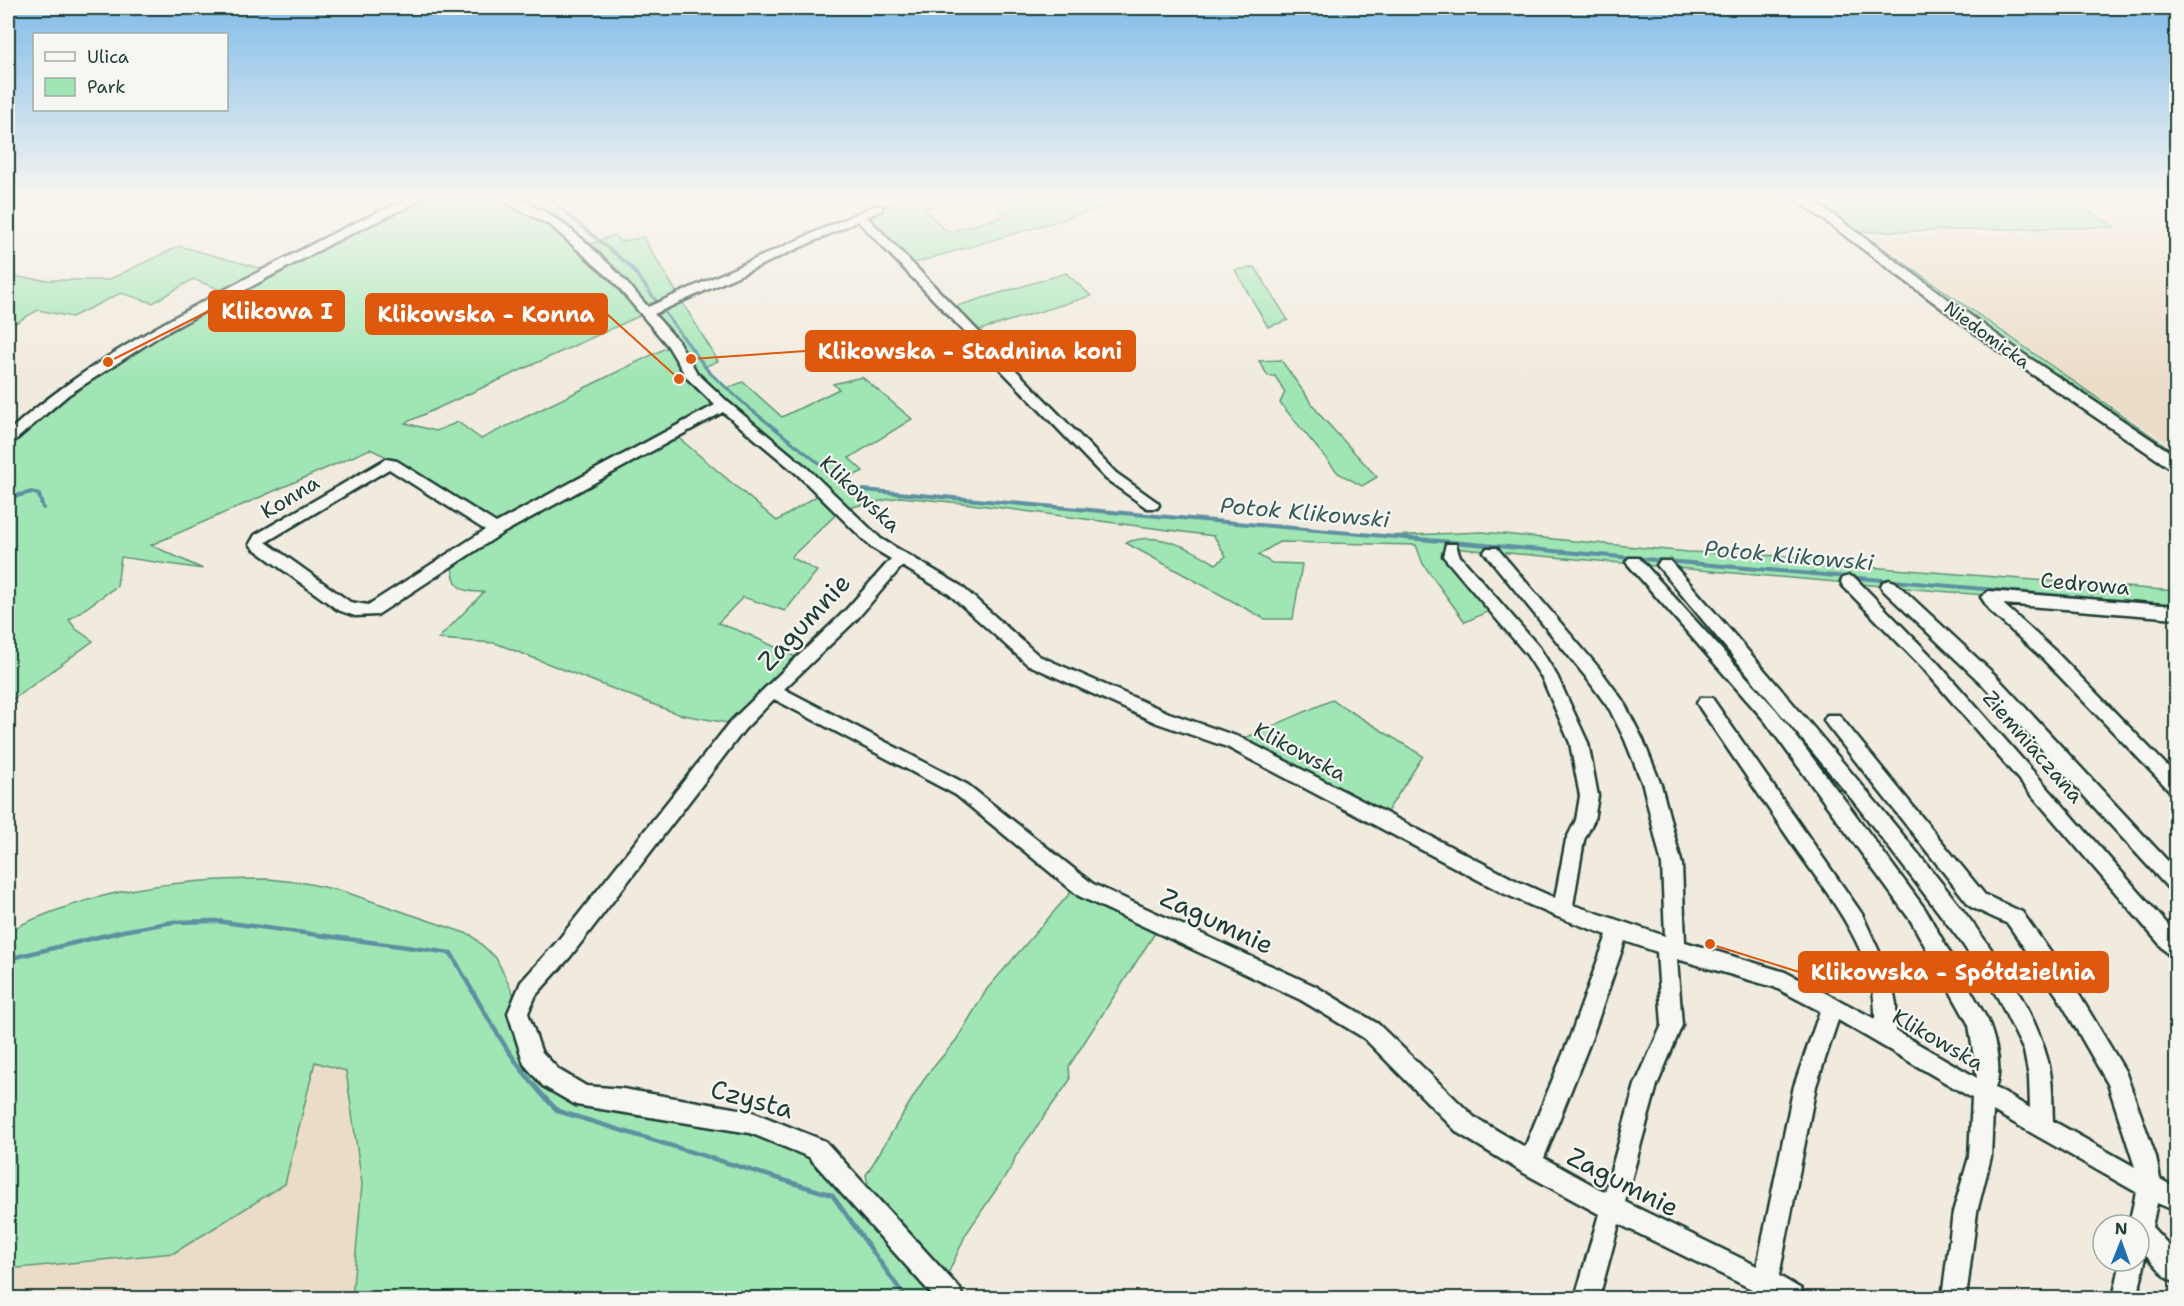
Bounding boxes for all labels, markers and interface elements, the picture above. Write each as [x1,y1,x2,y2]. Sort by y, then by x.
legend [33,33,228,111]
text: Ulica [87,45,129,69]
text: Park [87,75,126,99]
callout: Klikowa I [209,291,344,331]
callout: Klikowska - Konna [366,294,607,334]
street label: Niedomicka [1939,296,2035,374]
text: Klikowa I [221,297,333,326]
text: Klikowska - Konna [377,300,595,329]
callout: Klikowska - Stadnina koni [806,331,1135,371]
text: Klikowska - Stadnina koni [818,337,1122,366]
street label: Klikowska [814,449,906,539]
street label: Konna [255,469,325,525]
water label: Potok Klikowski [1219,491,1392,534]
water label: Potok Klikowski [1703,534,1876,577]
street label: Zagumnie [749,565,858,678]
street label: Cedrowa [2039,566,2131,602]
street label: Ziemniaczana [1976,685,2090,809]
street label: Klikowska [1249,716,1351,788]
street label: Zagumnie [1155,879,1280,962]
callout: Klikowska - Spółdzielnia [1799,952,2108,992]
text: Klikowska - Spółdzielnia [1811,958,2095,987]
street label: Klikowska [1887,1003,1989,1077]
street label: Czysta [707,1071,797,1126]
street label: Zagumnie [1561,1138,1685,1225]
north arrow [2091,1213,2151,1273]
text: N [2115,1218,2128,1239]

